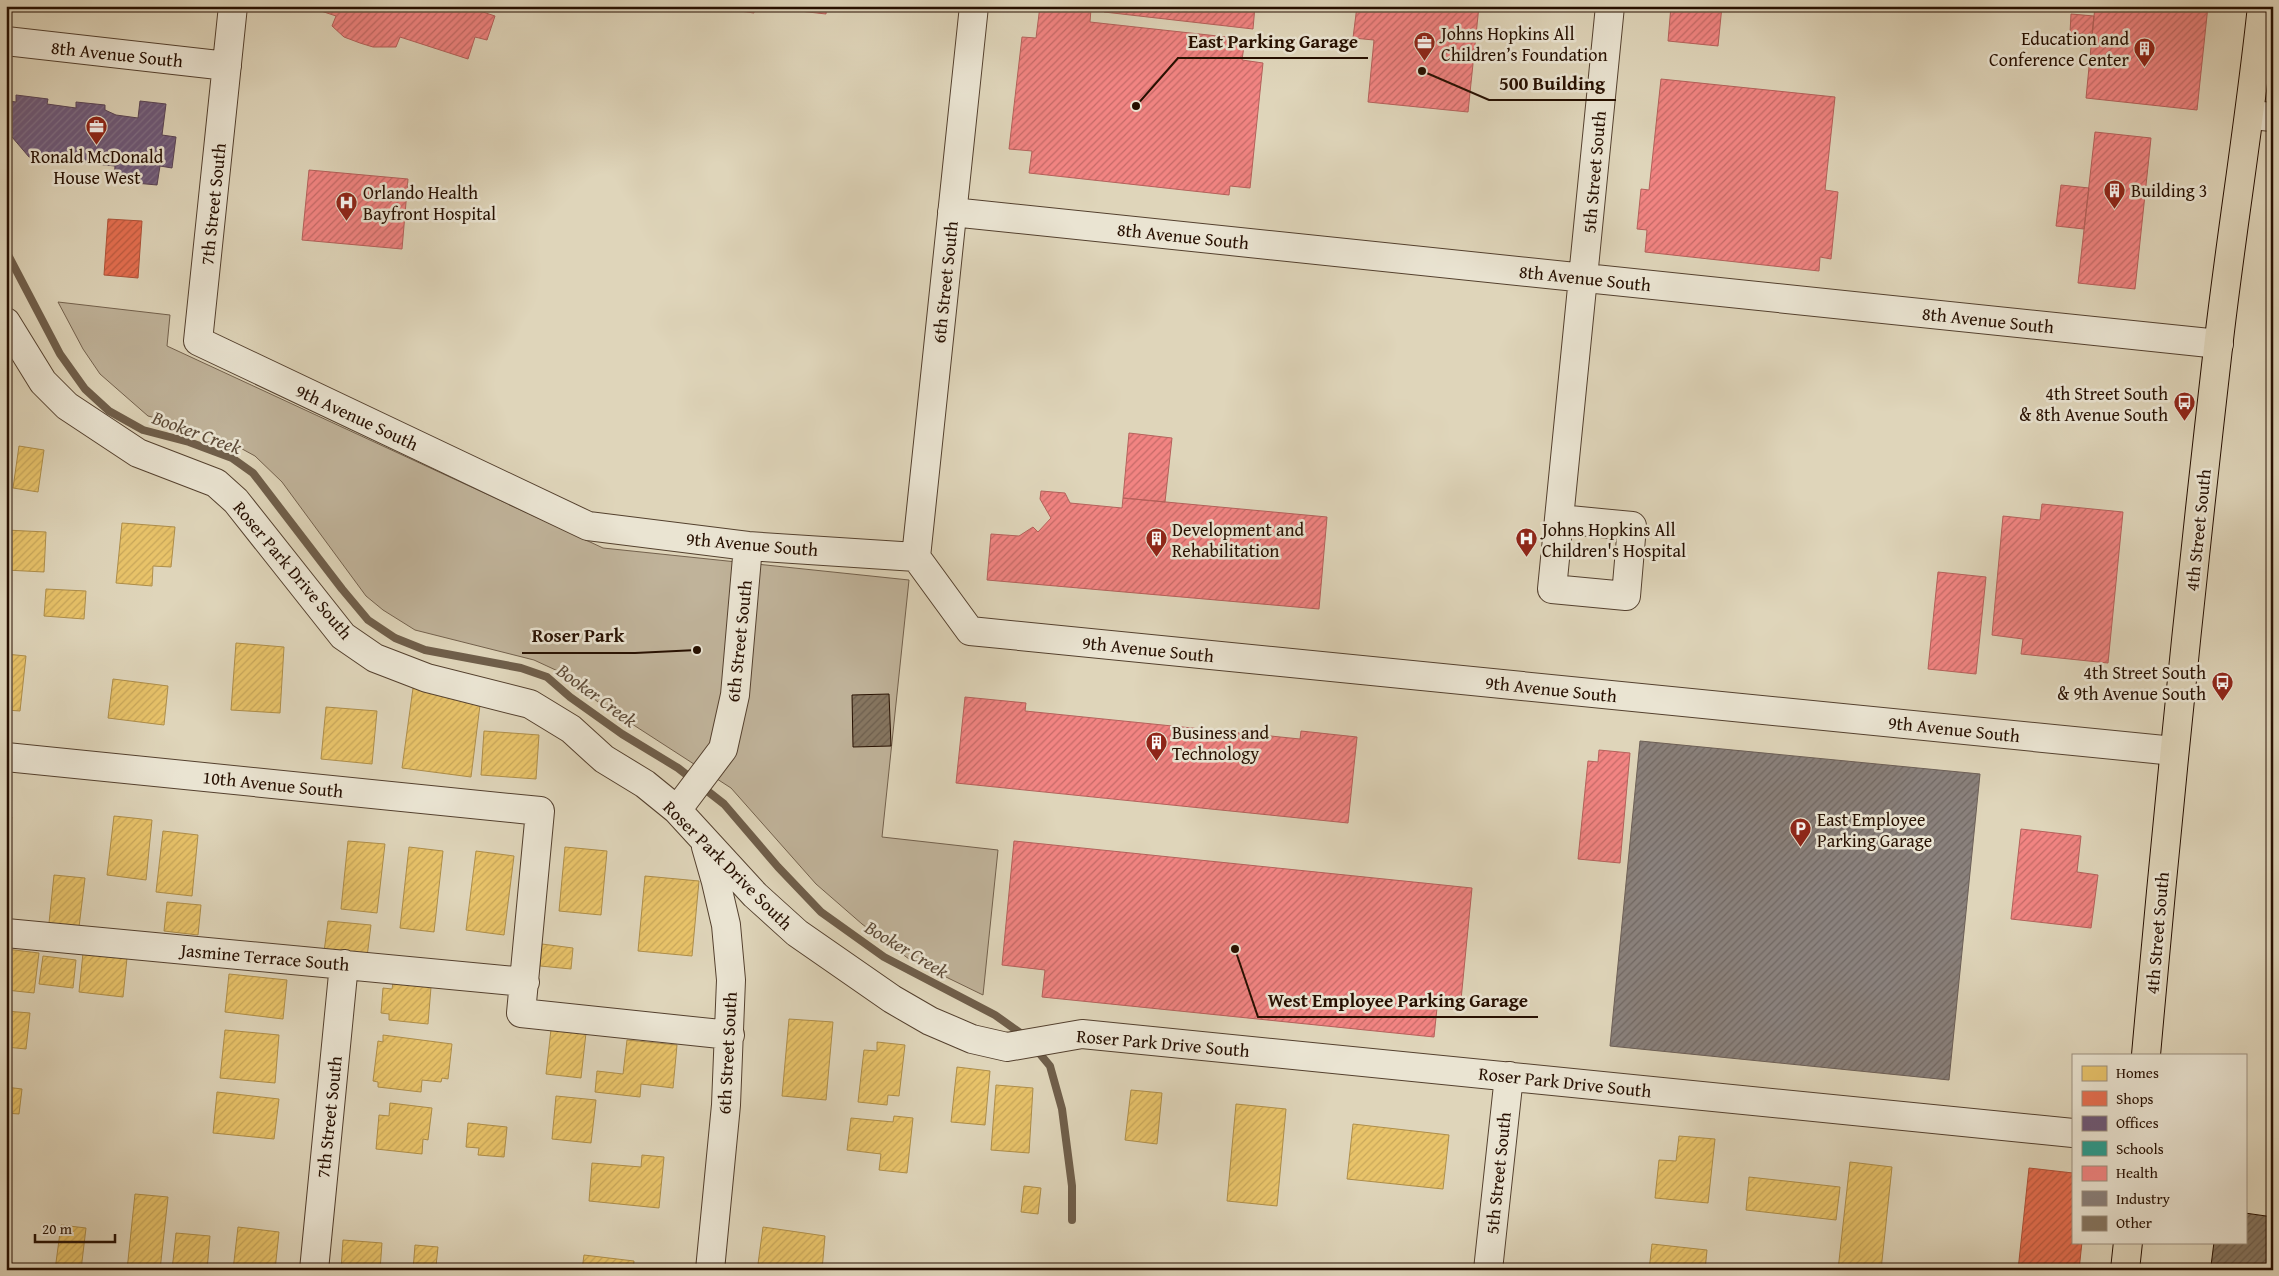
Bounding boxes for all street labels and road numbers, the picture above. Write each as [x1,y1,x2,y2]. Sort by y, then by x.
street label: 8th Avenue South [50,34,184,74]
street label: 5th Street South [1575,110,1613,234]
street label: 7th Street South [193,142,233,266]
street label: 8th Avenue South [1116,216,1250,256]
street label: 6th Street South [925,220,965,344]
street label: 8th Avenue South [1518,258,1652,298]
street label: 8th Avenue South [1921,300,2055,340]
street label: 9th Avenue South [291,377,423,457]
street label: 4th Street South [2178,468,2218,592]
street label: Roser Park Drive South [227,495,359,645]
street label: 9th Avenue South [685,525,819,563]
street label: 6th Street South [719,579,759,703]
street label: 9th Avenue South [1081,629,1215,669]
street label: 9th Avenue South [1484,669,1618,709]
street label: 9th Avenue South [1887,709,2021,749]
street label: 10th Avenue South [201,763,345,805]
street label: Roser Park Drive South [657,794,799,936]
street label: 4th Street South [2138,871,2176,995]
street label: Jasmine Terrace South [178,936,350,978]
street label: 6th Street South [710,991,744,1115]
street label: Roser Park Drive South [1075,1022,1251,1064]
street label: 7th Street South [309,1055,349,1179]
street label: Roser Park Drive South [1477,1059,1653,1105]
street label: 5th Street South [1478,1111,1518,1235]

